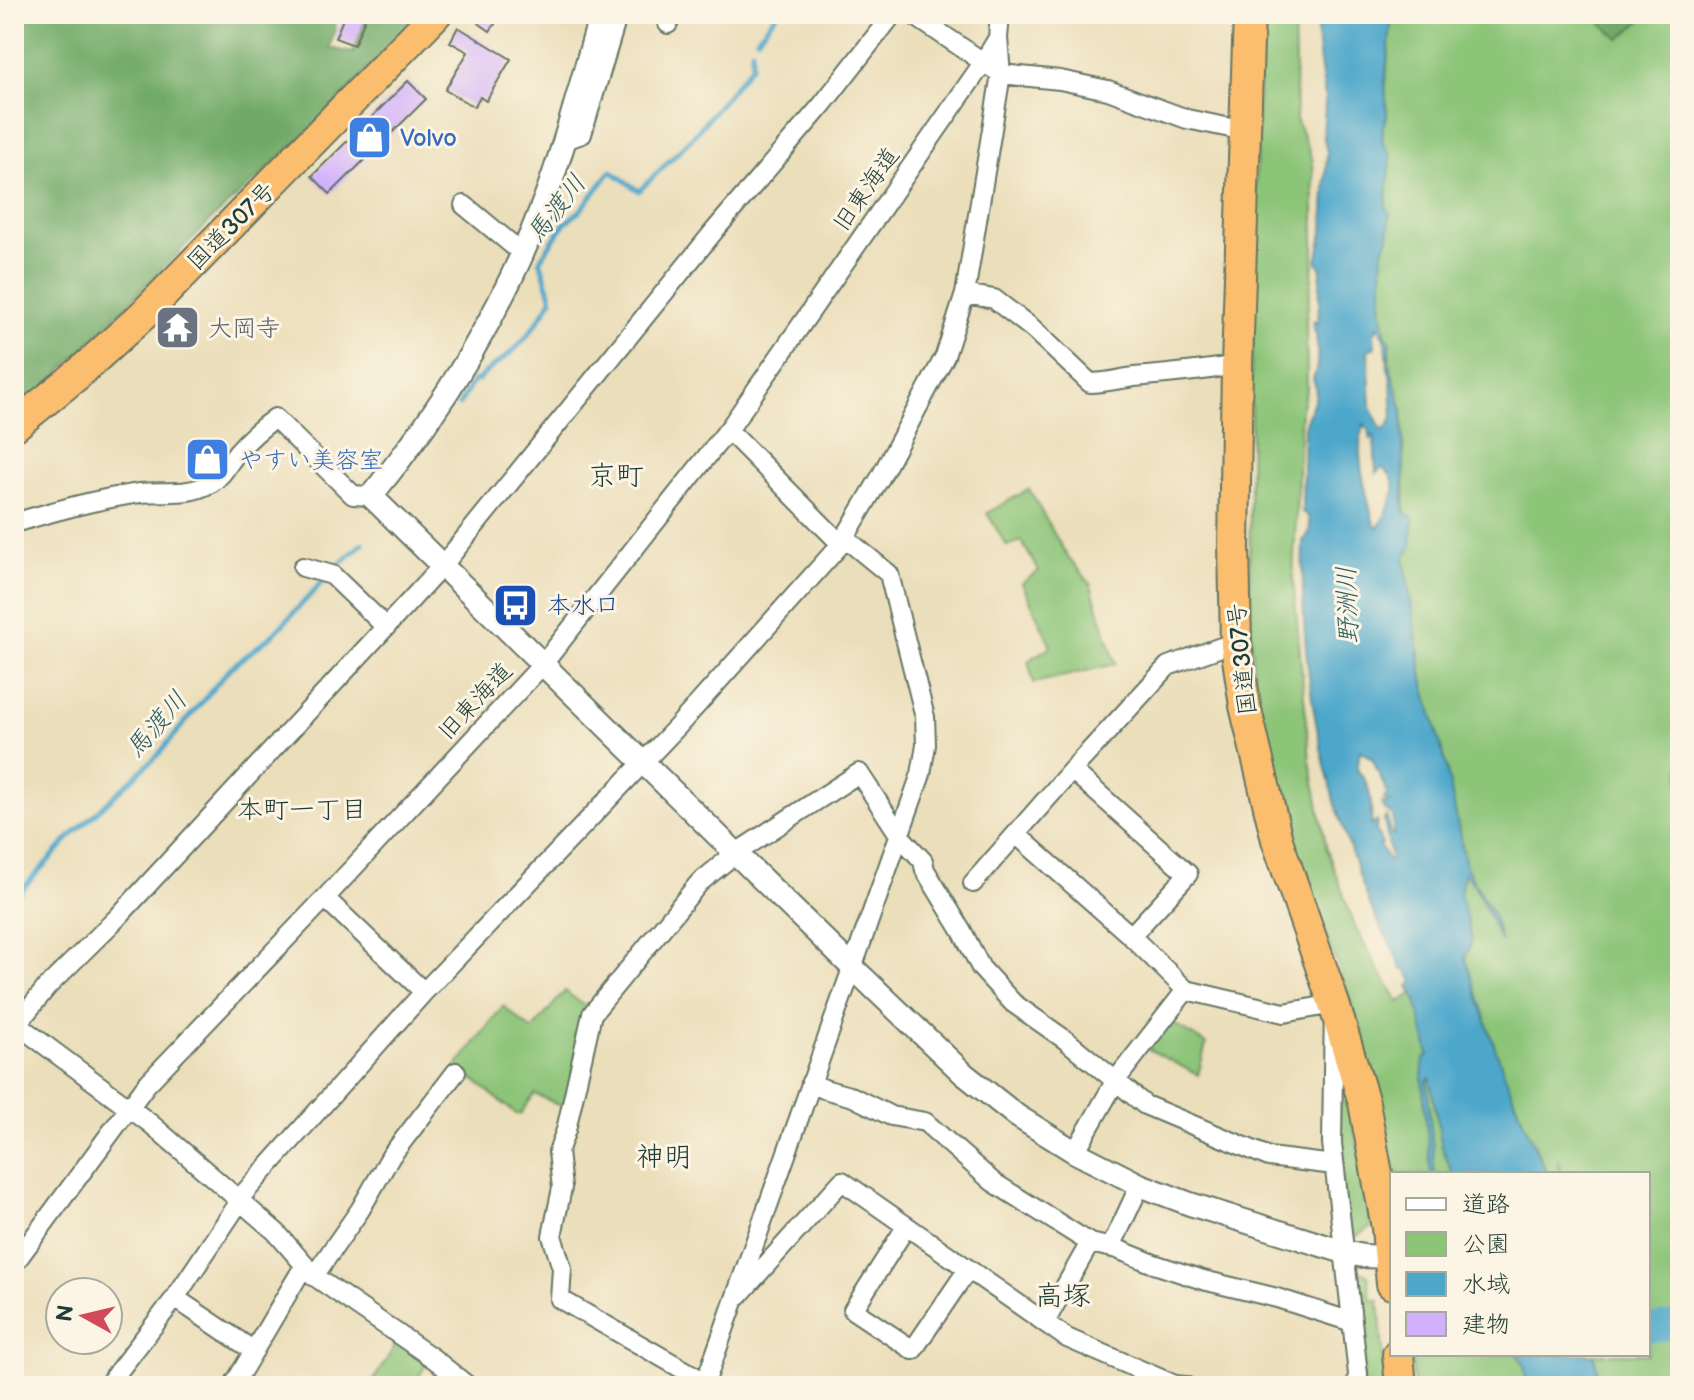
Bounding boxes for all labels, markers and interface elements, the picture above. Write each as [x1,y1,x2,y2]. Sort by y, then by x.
shop icon: Volvo [345,114,393,162]
place label: Volvo [400,124,457,153]
street label: 旧東海道 [827,142,906,237]
water label: 馬渡川 [521,169,593,249]
street label: 国道307号 [181,176,281,276]
temple icon: 大岡寺 [153,304,201,352]
place label: 大岡寺 [208,314,280,343]
shop icon: やすい美容室 [184,436,232,484]
place label: やすい美容室 [239,446,383,475]
district label: 京町 [588,460,644,493]
water label: 野洲川 [1332,565,1365,644]
bus stop icon: 本水口 [492,581,540,629]
place label: 本水口 [547,591,619,620]
street label: 国道307号 [1222,601,1263,716]
street label: 旧東海道 [432,656,519,746]
water label: 馬渡川 [120,685,194,765]
district label: 本町一丁目 [237,795,367,826]
district label: 神明 [636,1141,692,1174]
legend [1390,1172,1650,1356]
text: 道路 [1462,1190,1510,1219]
text: 公園 [1462,1230,1510,1259]
text: 水域 [1462,1270,1510,1299]
north arrow [44,1276,124,1356]
district label: 高塚 [1035,1280,1091,1313]
text: N [51,1303,80,1323]
text: 建物 [1462,1310,1510,1339]

